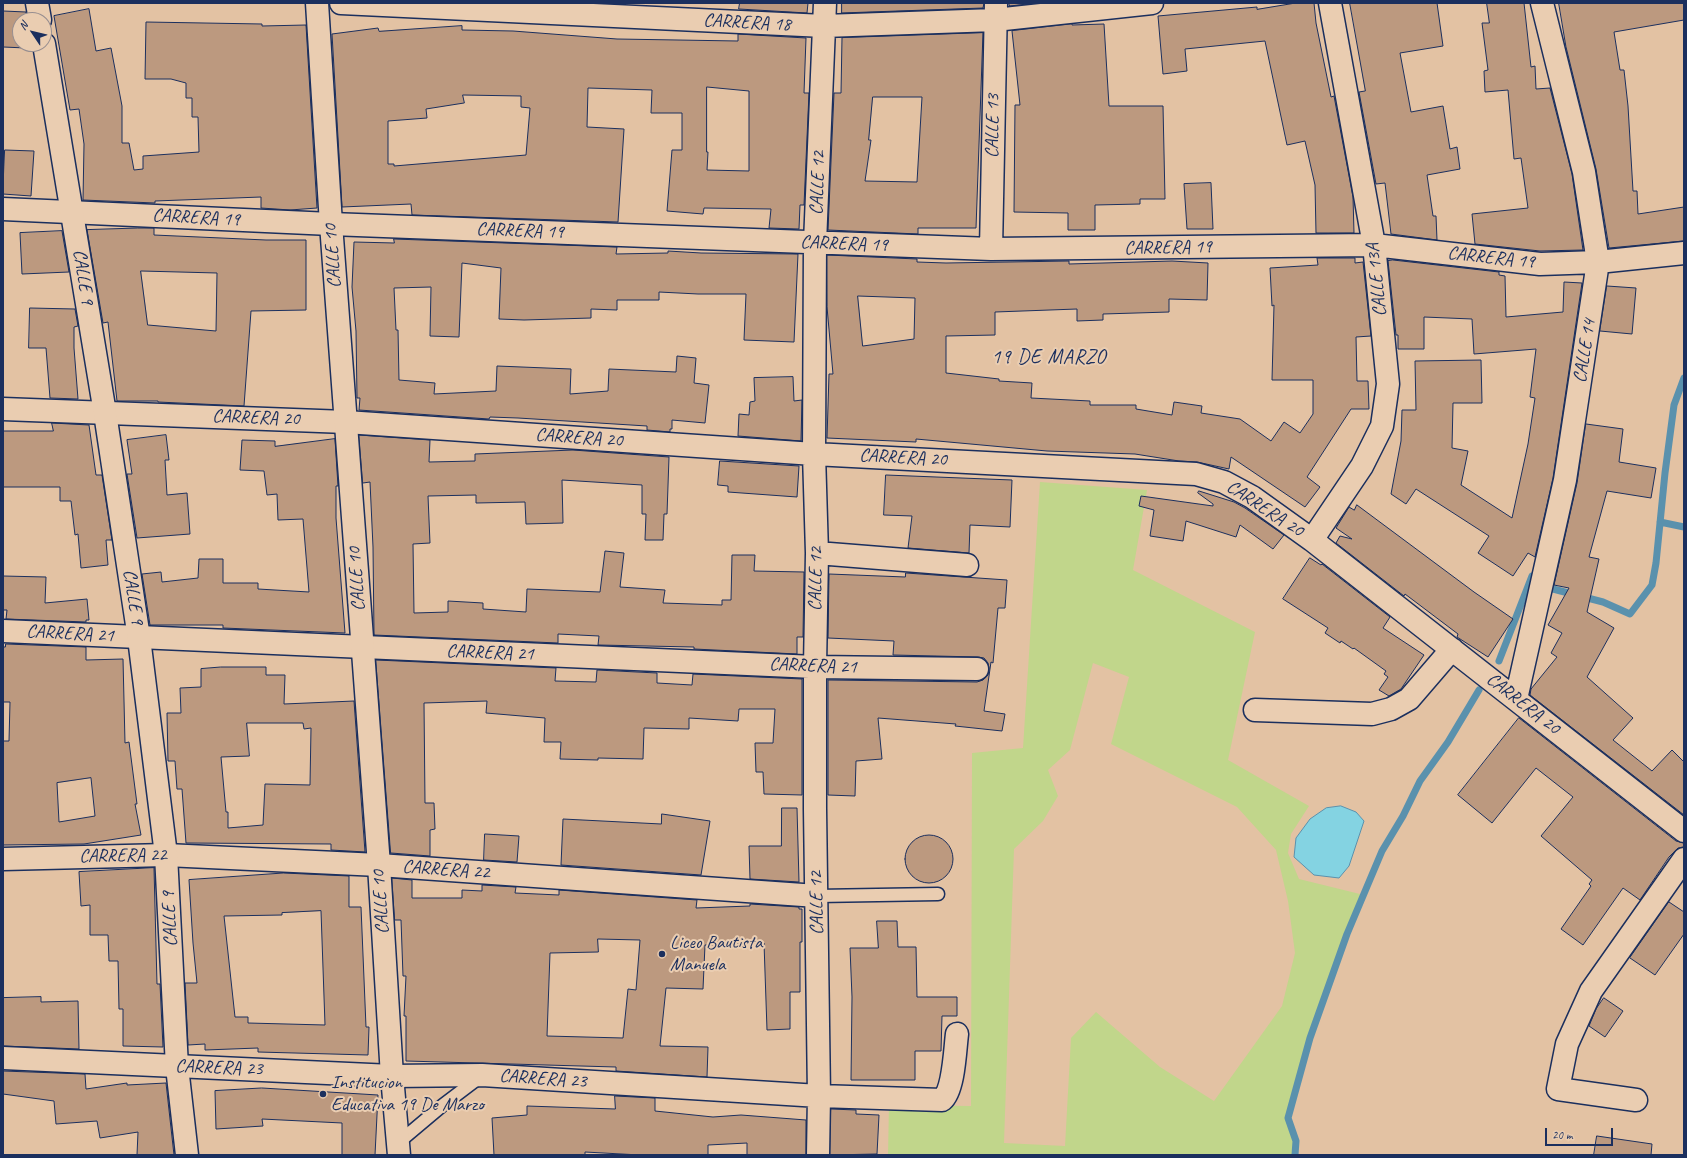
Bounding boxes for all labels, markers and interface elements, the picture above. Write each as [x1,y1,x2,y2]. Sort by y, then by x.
street label: CARRERA 18 [703,9,791,37]
north arrow [12,12,52,52]
text: N [15,19,31,32]
street label: CALLE 13 [981,94,1005,158]
street label: CALLE 12 [805,151,831,215]
street label: CARRERA 19 [152,204,240,232]
street label: CARRERA 19 [476,218,564,244]
street label: CALLE 10 [319,223,347,289]
street label: CARRERA 19 [800,231,888,257]
street label: CARRERA 19 [1124,236,1212,260]
street label: CALLE 13A [1362,242,1392,318]
street label: CARRERA 19 [1446,242,1536,274]
street label: CALLE 9 [67,248,99,306]
street label: CALLE 14 [1569,318,1601,384]
district label: 19 DE MARZO [992,346,1106,370]
street label: CARRERA 20 [212,405,300,431]
street label: CARRERA 20 [535,424,623,452]
street label: CARRERA 20 [859,444,947,472]
street label: CARRERA 20 [1222,476,1308,542]
street label: CALLE 10 [343,546,371,612]
street label: CALLE 12 [804,547,828,611]
street label: CALLE 9 [117,568,149,626]
street label: CARRERA 21 [26,620,114,648]
street label: CARRERA 21 [446,640,534,666]
street label: CARRERA 21 [769,653,857,679]
street label: CARRERA 20 [1481,668,1565,740]
street label: CARRERA 22 [79,844,167,868]
street label: CARRERA 22 [402,856,490,884]
street label: CALLE 10 [367,869,395,935]
street label: CALLE 12 [805,871,829,935]
street label: CALLE 9 [157,891,183,947]
place label: Liceo Bautista Manuela [670,932,762,976]
marker: Liceo Bautista Manuela [657,949,667,959]
street label: CARRERA 23 [175,1055,263,1081]
street label: CARRERA 23 [499,1065,587,1093]
place label: Institucion Educativa 19 De Marzo [331,1072,484,1116]
marker: Institucion Educativa 19 De Marzo [318,1089,328,1099]
scale bar [1547,1120,1615,1146]
text: 20 m [1552,1127,1572,1143]

